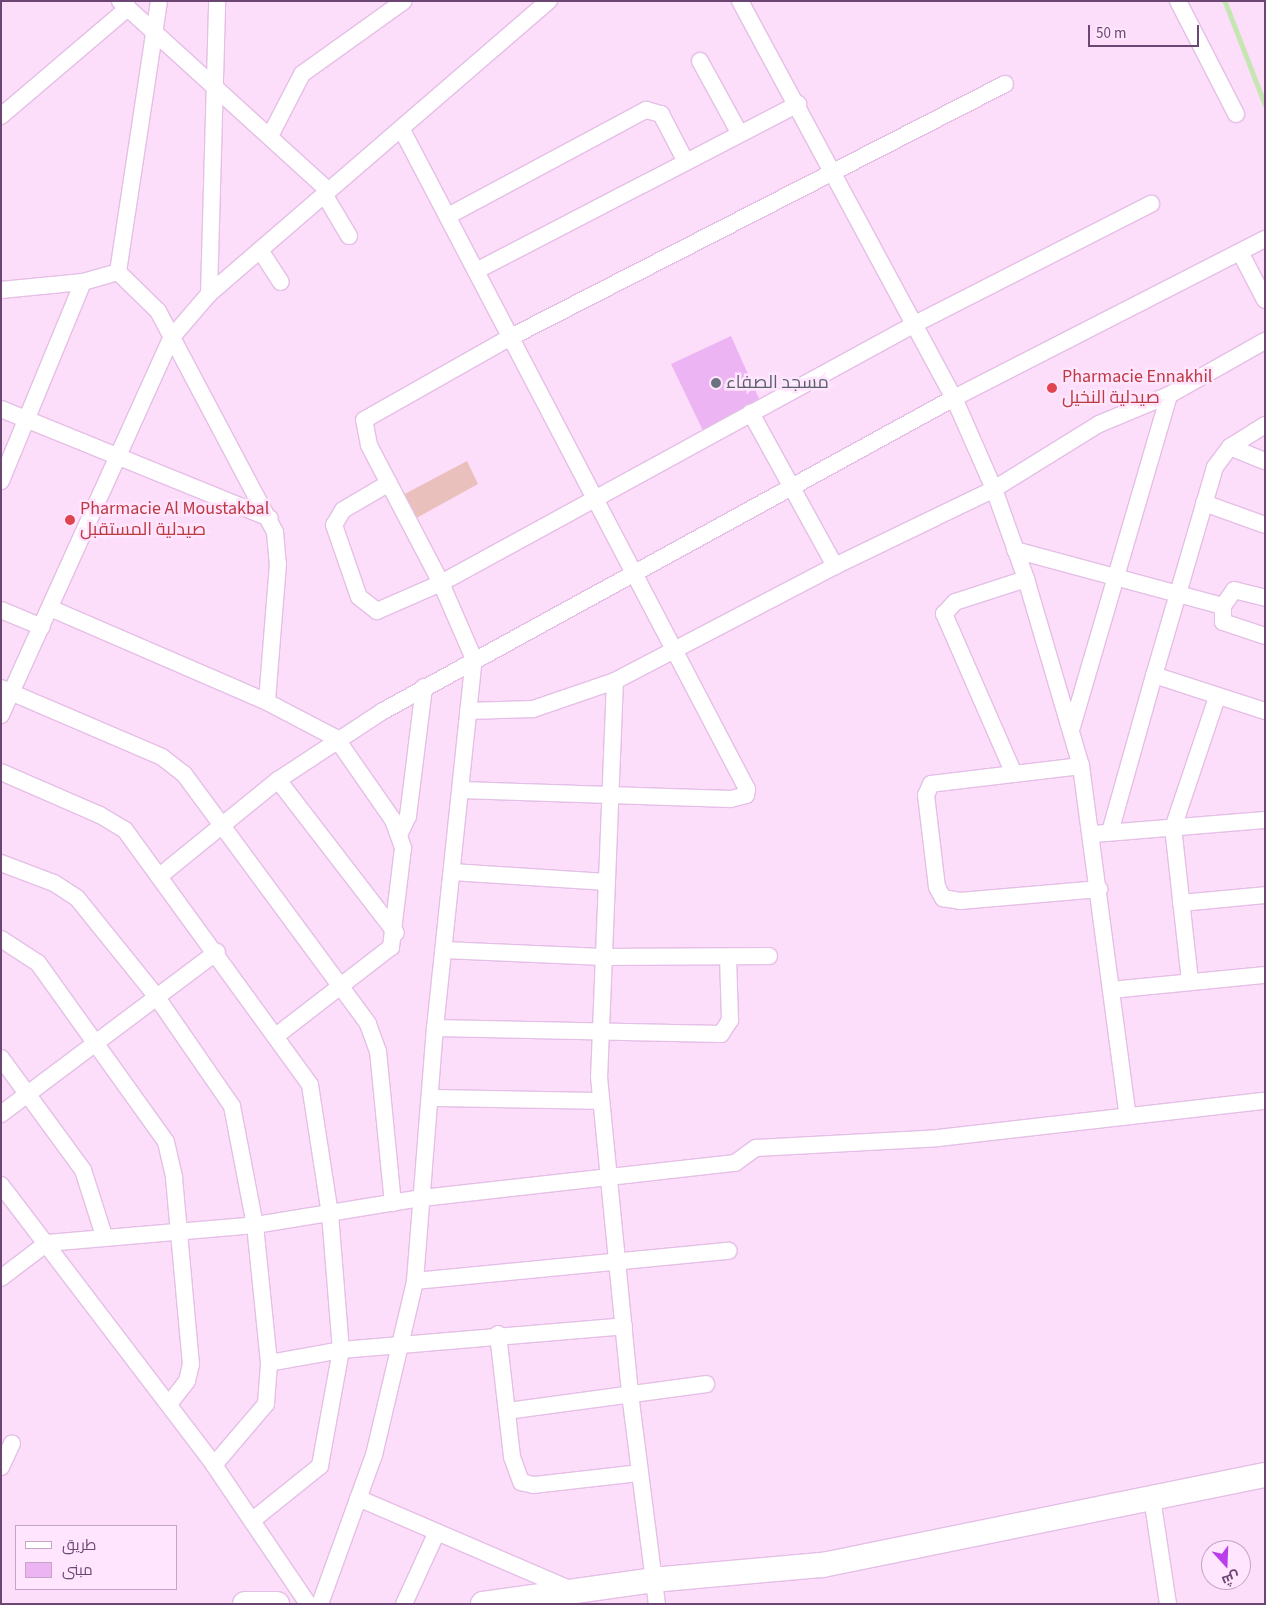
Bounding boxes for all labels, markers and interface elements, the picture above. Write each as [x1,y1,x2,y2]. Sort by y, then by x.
scale bar [1091,15,1202,47]
text: 50 m [1096,23,1126,44]
place label: Pharmacie Ennakhil صيدلية النخيل [1062,367,1212,409]
place label: مسجد الصفاء [726,372,829,394]
marker: مسجد الصفاء [710,377,722,389]
marker: Pharmacie Ennakhil صيدلية النخيل [1046,382,1058,394]
place label: Pharmacie Al Moustakbal صيدلية المستقبل [80,499,269,542]
marker: Pharmacie Al Moustakbal صيدلية المستقبل [64,514,76,526]
legend [15,1525,178,1590]
text: طريق [62,1535,96,1556]
north arrow [1201,1540,1251,1590]
text: مبنى [62,1560,93,1581]
text: ش [1219,1566,1243,1591]

